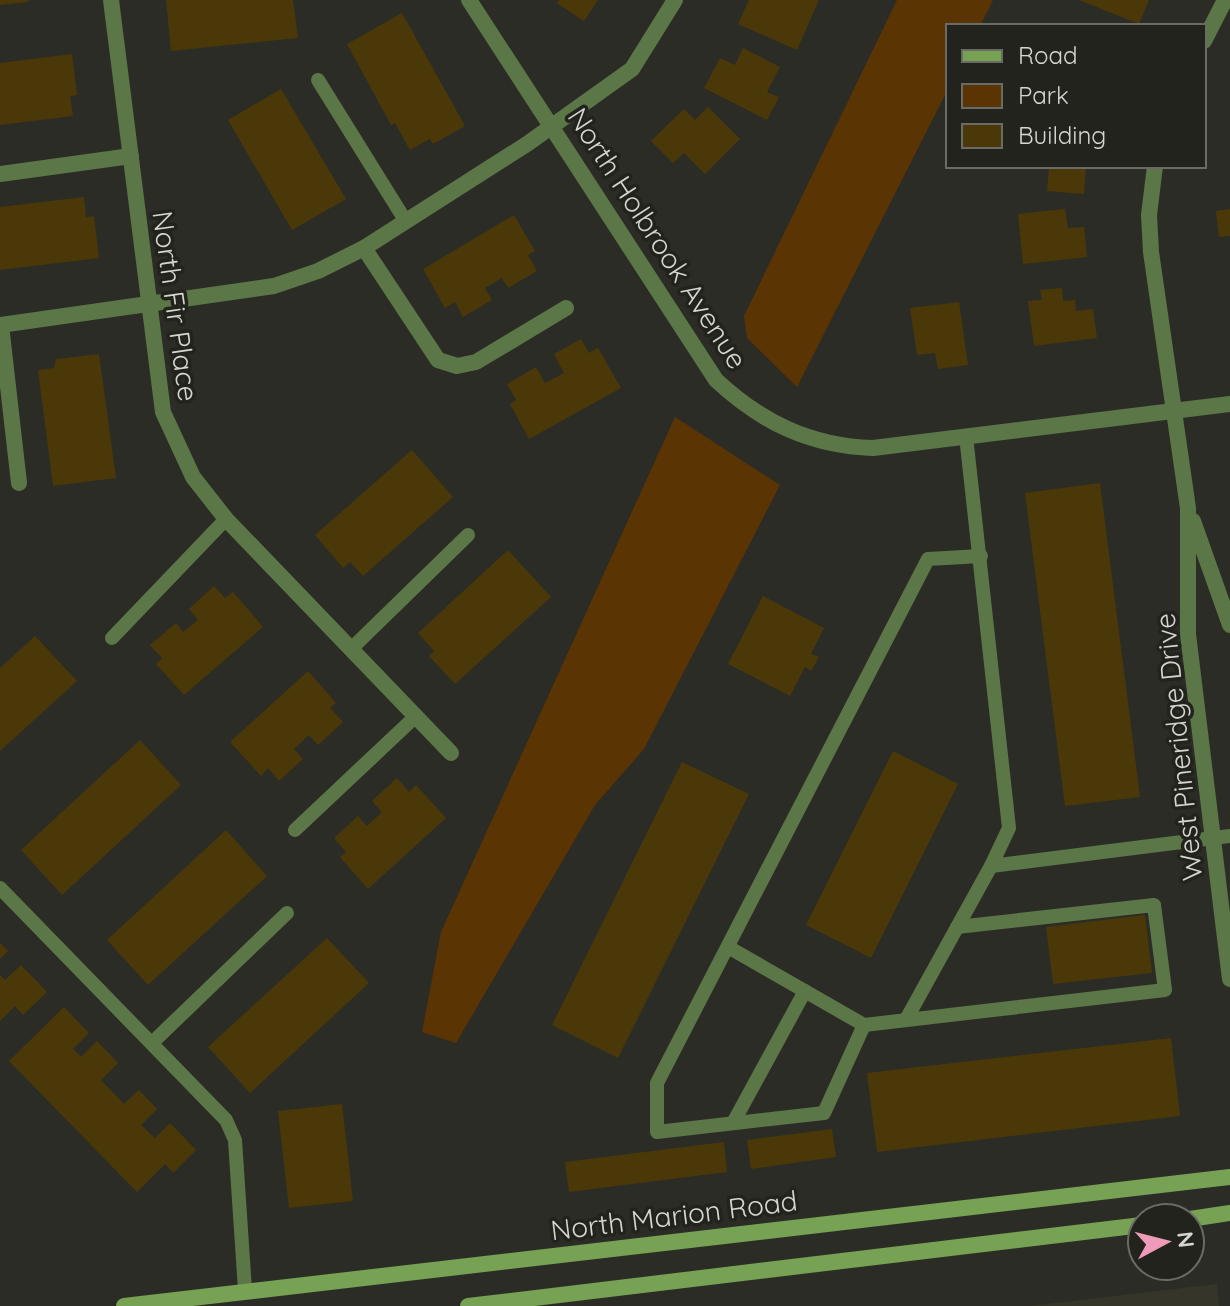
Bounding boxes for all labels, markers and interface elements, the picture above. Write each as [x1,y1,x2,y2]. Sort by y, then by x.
legend [946,24,1206,168]
text: Road [1018,40,1078,70]
text: Park [1018,80,1069,110]
street label: North Holbrook Avenue [561,101,755,375]
text: Building [1018,120,1106,150]
street label: North Fir Place [145,209,207,403]
street label: West Pineridge Drive [1147,611,1209,883]
street label: North Marion Road [549,1183,799,1247]
north arrow [1126,1202,1206,1282]
text: N [1171,1230,1201,1249]

